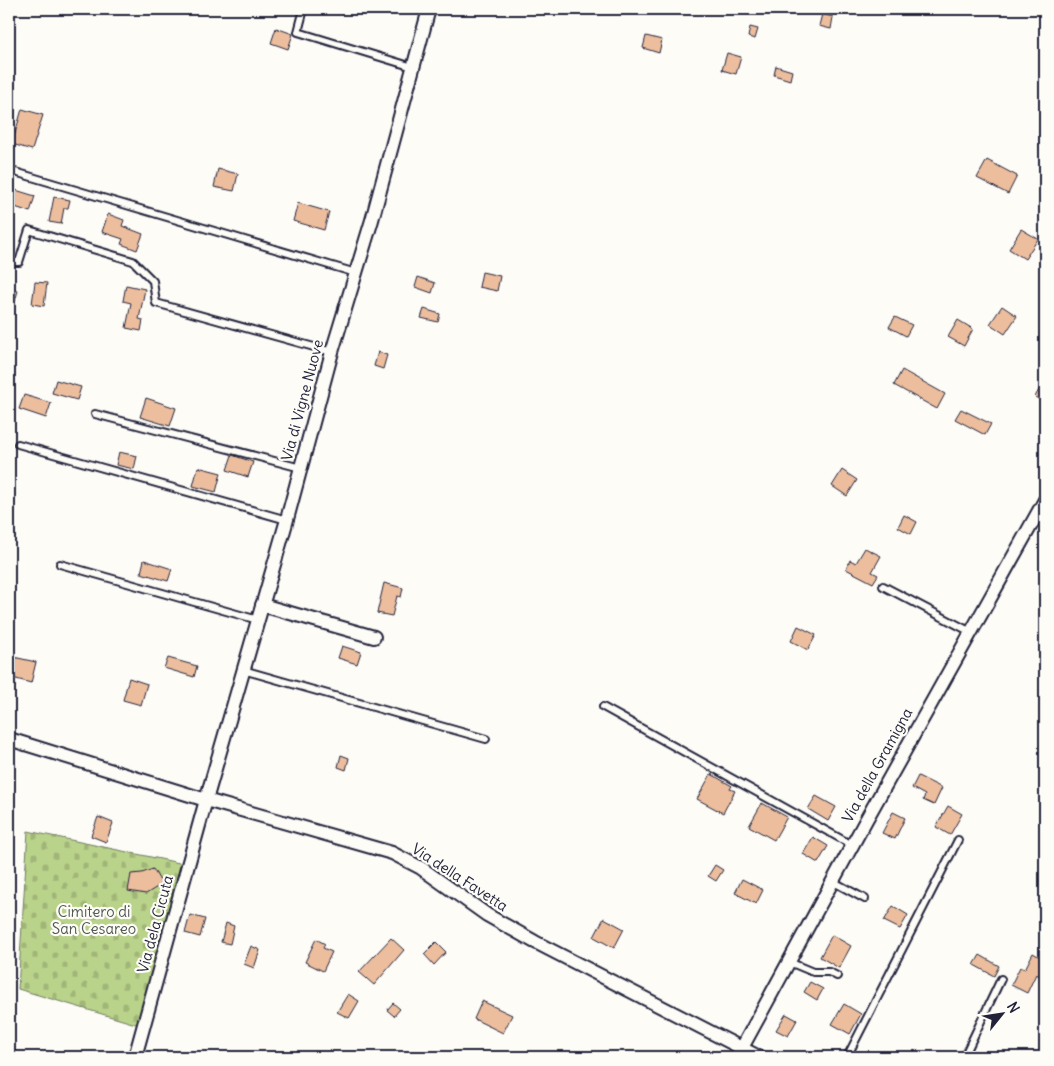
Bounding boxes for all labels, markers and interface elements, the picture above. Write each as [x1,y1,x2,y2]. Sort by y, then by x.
street label: Via di Vigne Nuove [277,337,327,463]
street label: Via della Gramigna [838,704,917,826]
street label: Via della Favetta [408,839,512,915]
street label: Via dela Cicuta [133,873,177,975]
park label: Cimitero di San Cesareo [52,902,136,938]
north arrow [976,988,1026,1038]
text: N [1003,999,1023,1016]

